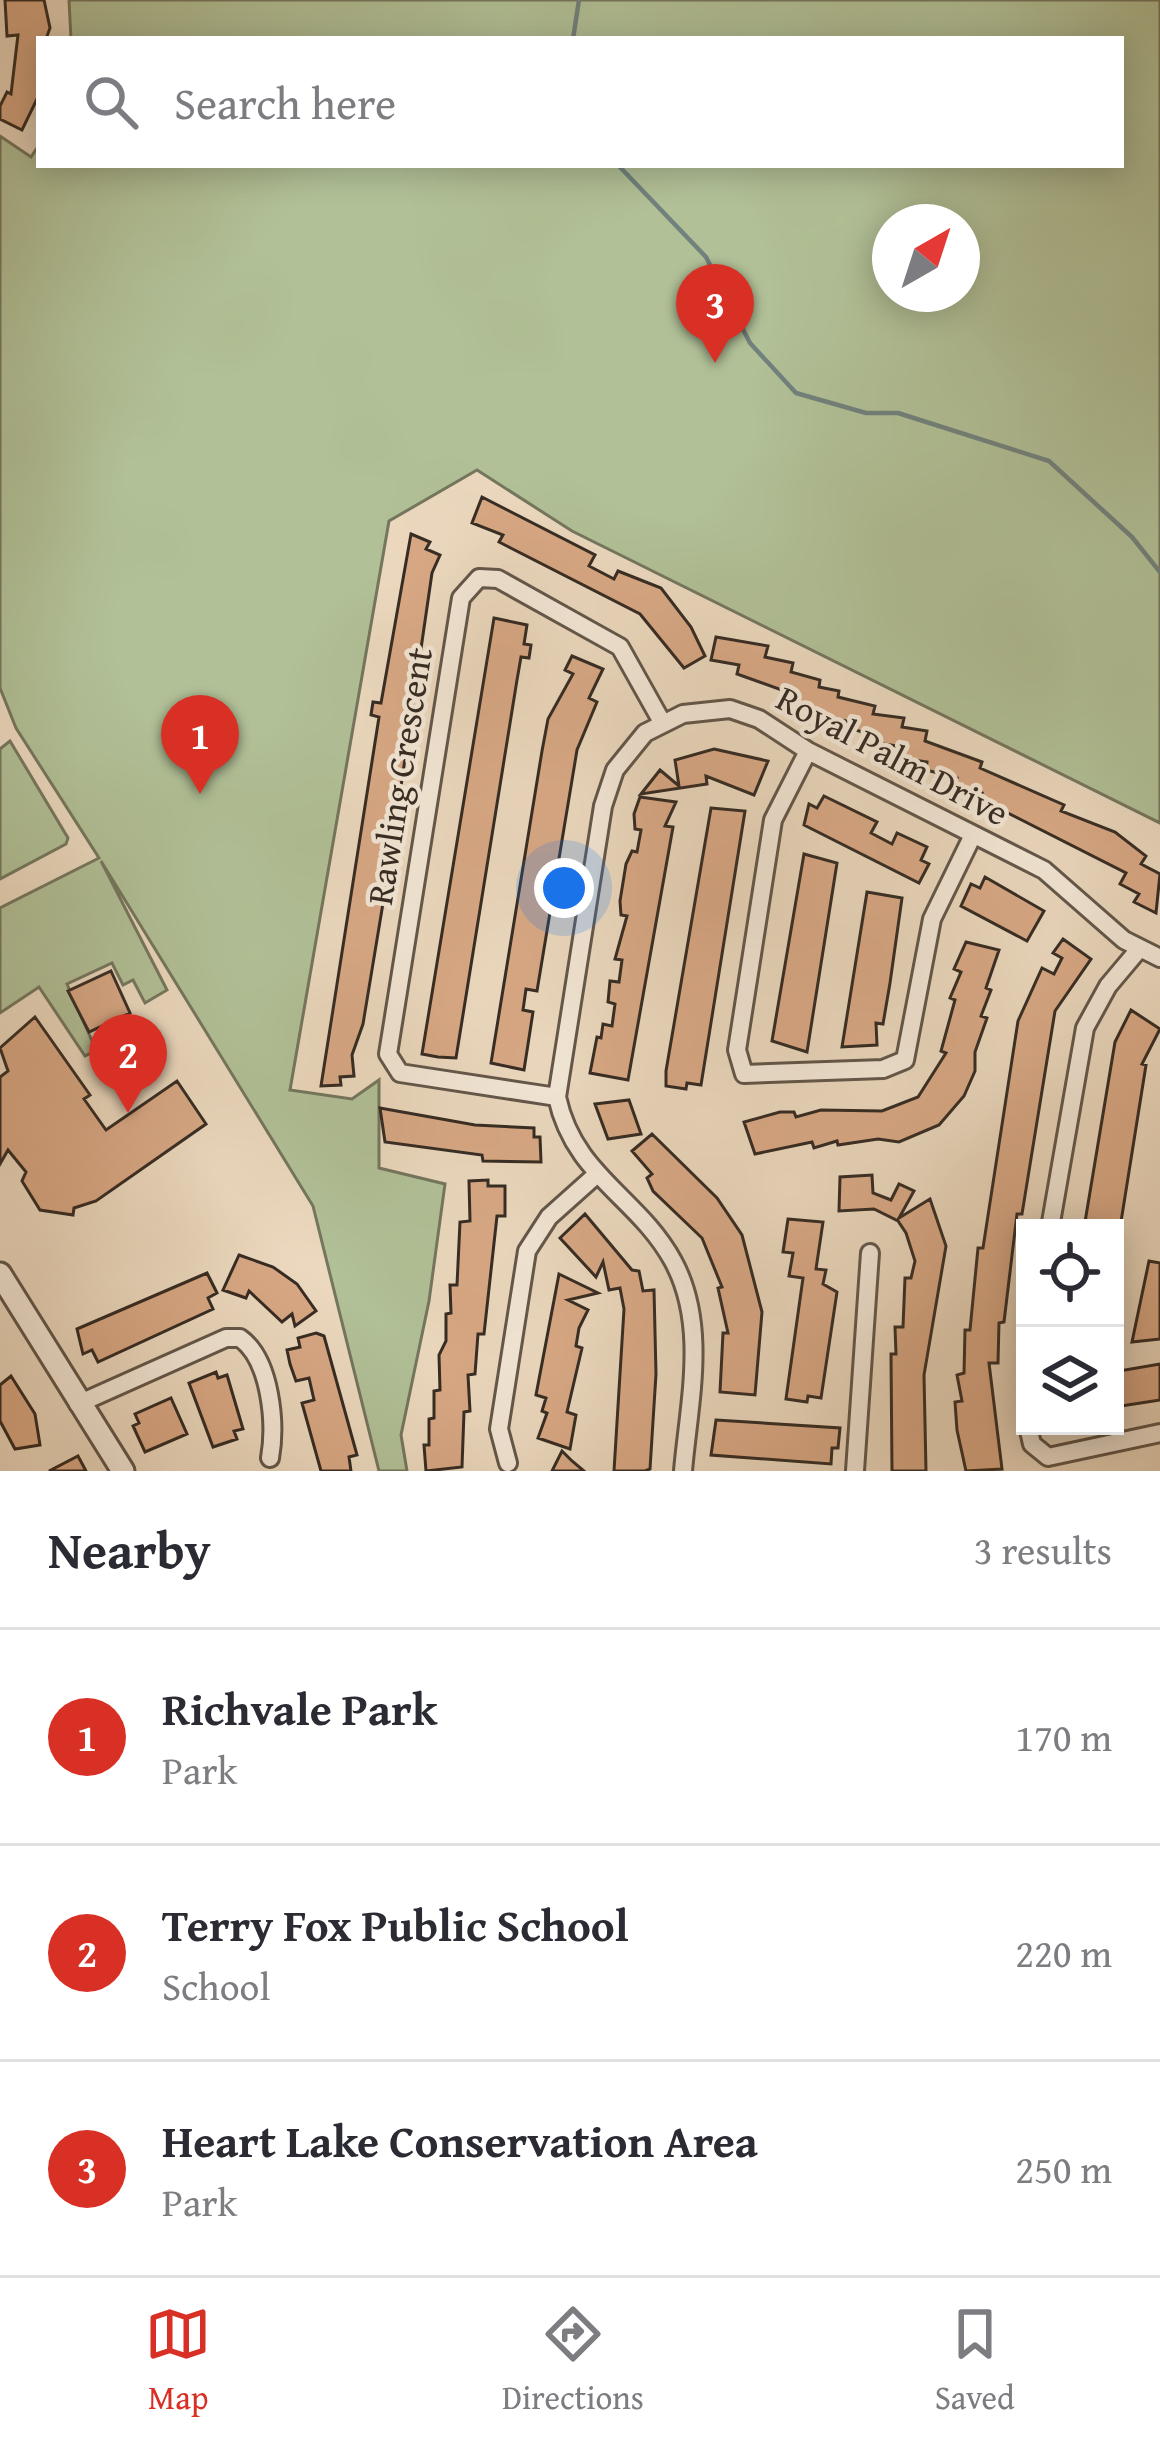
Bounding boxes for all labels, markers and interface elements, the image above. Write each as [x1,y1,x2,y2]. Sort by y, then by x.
search box [36,36,1124,168]
icon: search [78,69,144,135]
text: Search here [174,70,396,135]
north arrow [872,204,980,312]
pin: 3 [676,264,754,363]
street label: Rawling Crescent [352,643,445,908]
street label: Royal Palm Drive [768,671,1019,838]
pin: 1 [161,695,239,794]
your location [534,858,594,918]
pin: 2 [89,1014,167,1113]
map controls [1016,1219,1124,1435]
button: locate [1016,1219,1124,1327]
button: layers [1016,1327,1124,1435]
text: Nearby [48,1512,211,1587]
text: 3 results [974,1521,1112,1578]
text: Richvale Park [162,1676,437,1741]
text: 1 [77,1708,97,1765]
text: 170 m [1015,1708,1112,1765]
text: Park [162,1741,237,1798]
text: Terry Fox Public School [162,1892,629,1957]
text: 2 [77,1924,97,1981]
text: 220 m [1015,1924,1112,1981]
text: School [162,1957,270,2014]
text: Heart Lake Conservation Area [162,2108,758,2173]
text: 3 [77,2140,97,2197]
text: 250 m [1015,2140,1112,2197]
text: Park [162,2173,237,2230]
tab: Map [145,2301,211,2421]
tab: Directions [502,2301,644,2421]
tab: Saved [935,2301,1015,2421]

